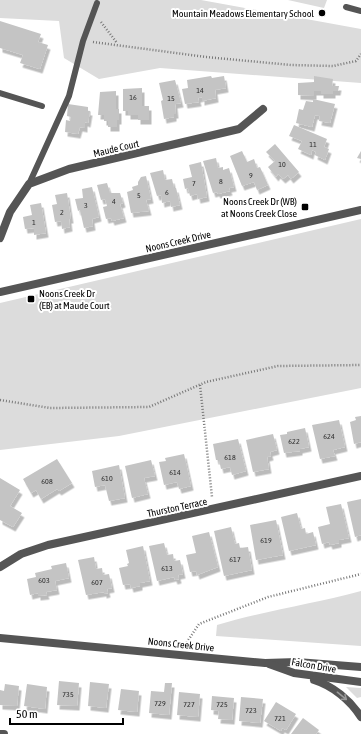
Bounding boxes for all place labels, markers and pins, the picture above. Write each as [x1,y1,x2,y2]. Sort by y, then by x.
place label: Mountain Meadows Elementary School [172,8,314,19]
marker: Mountain Meadows Elementary School [317,8,327,18]
place label: Noons Creek Dr (WB) at Noons Creek Close [221,196,297,219]
marker: Noons Creek Dr (WB) at Noons Creek Close [300,202,310,212]
place label: Noons Creek Dr (EB) at Maude Court [39,288,110,311]
marker: Noons Creek Dr (EB) at Maude Court [26,294,36,304]

